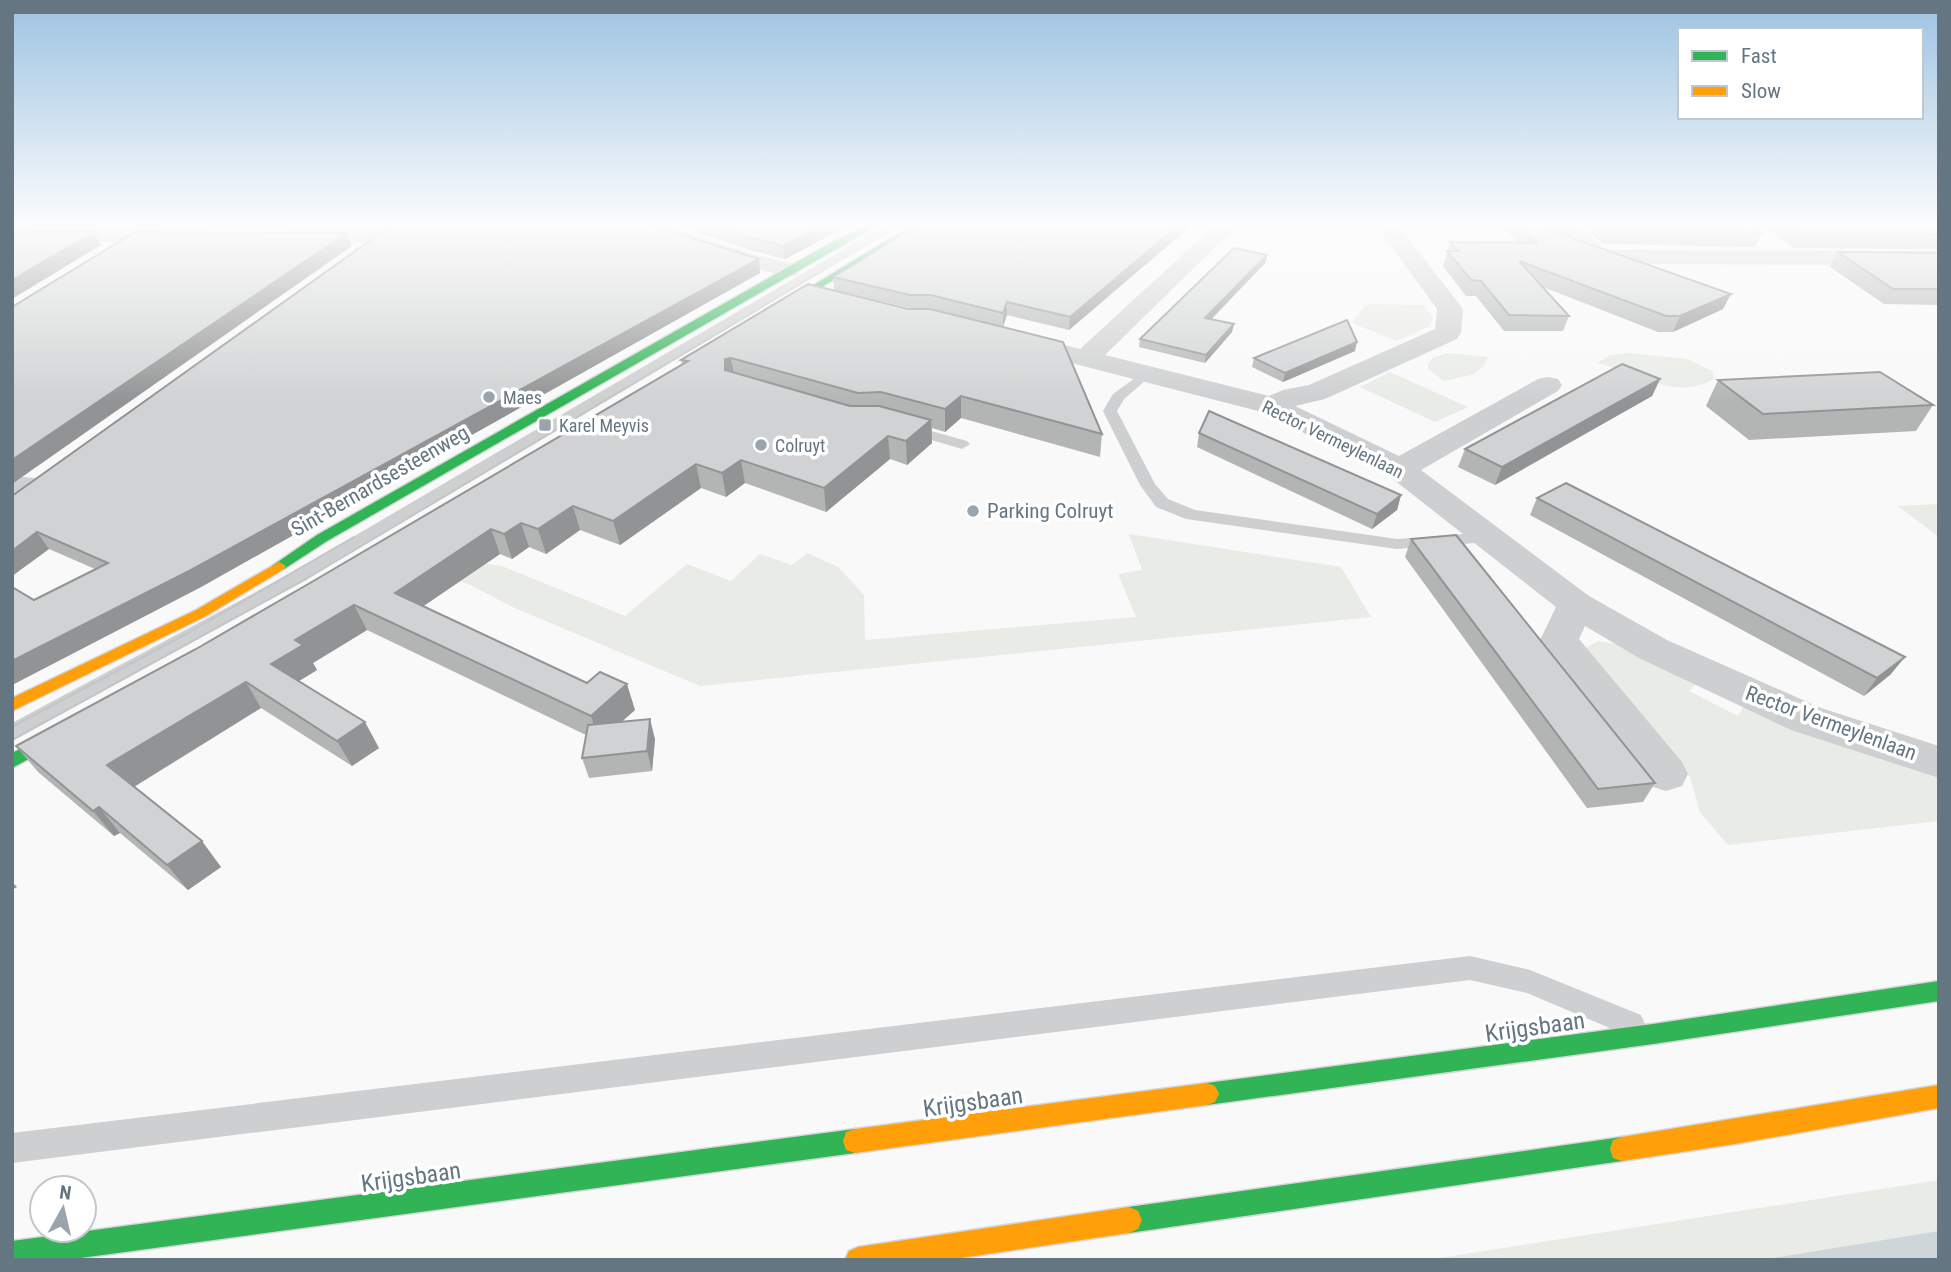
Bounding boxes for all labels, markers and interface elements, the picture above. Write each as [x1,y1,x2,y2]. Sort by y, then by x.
legend [1678,28,1923,119]
text: Fast [1741,44,1777,68]
text: Slow [1741,79,1781,103]
place label: Maes [503,387,542,408]
marker: Maes [481,389,497,405]
street label: Rector Vermeylenlaan [1259,396,1407,482]
place label: Karel Meyvis [559,415,649,436]
marker: Karel Meyvis [537,417,553,433]
street label: Sint-Bernardsesteenweg [287,420,473,542]
place label: Colruyt [775,435,825,456]
marker: Colruyt [753,437,769,453]
place label: Parking Colruyt [987,499,1113,523]
marker: Parking Colruyt [965,503,981,519]
street label: Rector Vermeylenlaan [1742,681,1920,765]
street label: Krijgsbaan [1483,1006,1587,1048]
street label: Krijgsbaan [921,1081,1025,1123]
street label: Krijgsbaan [359,1156,463,1198]
north arrow [28,1174,98,1244]
text: N [58,1180,73,1205]

